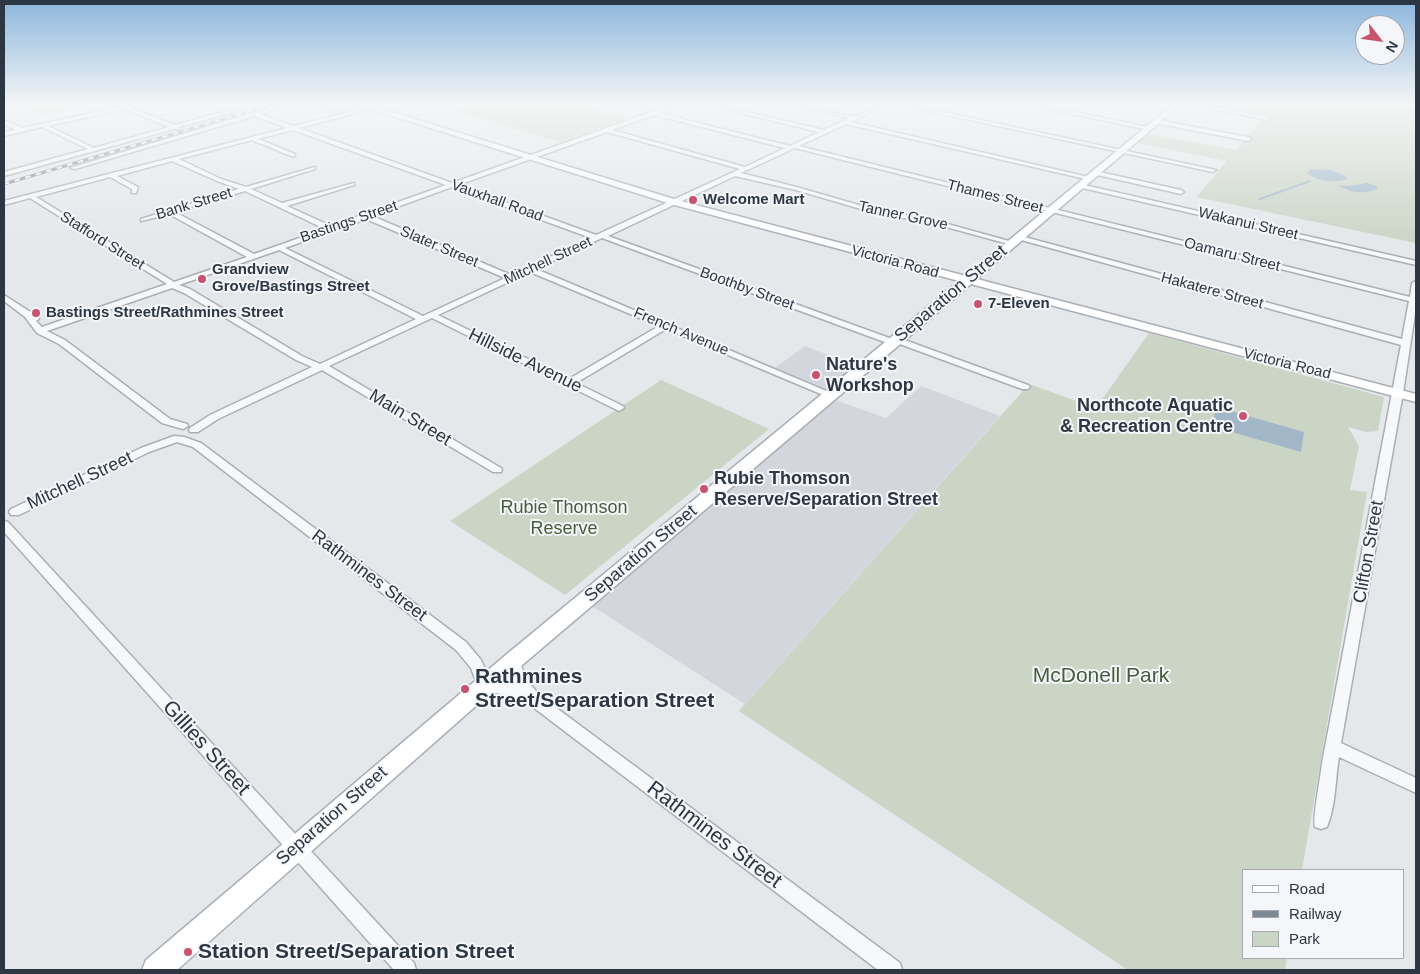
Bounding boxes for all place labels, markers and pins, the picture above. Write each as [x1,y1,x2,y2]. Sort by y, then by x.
place label: Welcome Mart [703,191,804,209]
marker: Welcome Mart [687,194,699,206]
place label: Grandview Grove/Bastings Street [212,261,370,296]
marker: Grandview Grove/Bastings Street [196,273,208,285]
place label: 7-Eleven [988,295,1050,313]
marker: 7-Eleven [972,298,984,310]
place label: Bastings Street/Rathmines Street [46,304,284,322]
marker: Bastings Street/Rathmines Street [30,307,42,319]
place label: Nature's Workshop [826,354,914,396]
marker: Nature's Workshop [810,369,822,381]
place label: Northcote Aquatic & Recreation Centre [1060,395,1233,438]
marker: Northcote Aquatic & Recreation Centre [1237,410,1249,422]
place label: Rubie Thomson Reserve/Separation Street [714,468,938,510]
marker: Rubie Thomson Reserve/Separation Street [698,483,710,495]
place label: Rathmines Street/Separation Street [475,664,714,714]
marker: Rathmines Street/Separation Street [459,683,471,695]
place label: Station Street/Separation Street [198,939,514,965]
marker: Station Street/Separation Street [182,946,194,958]

